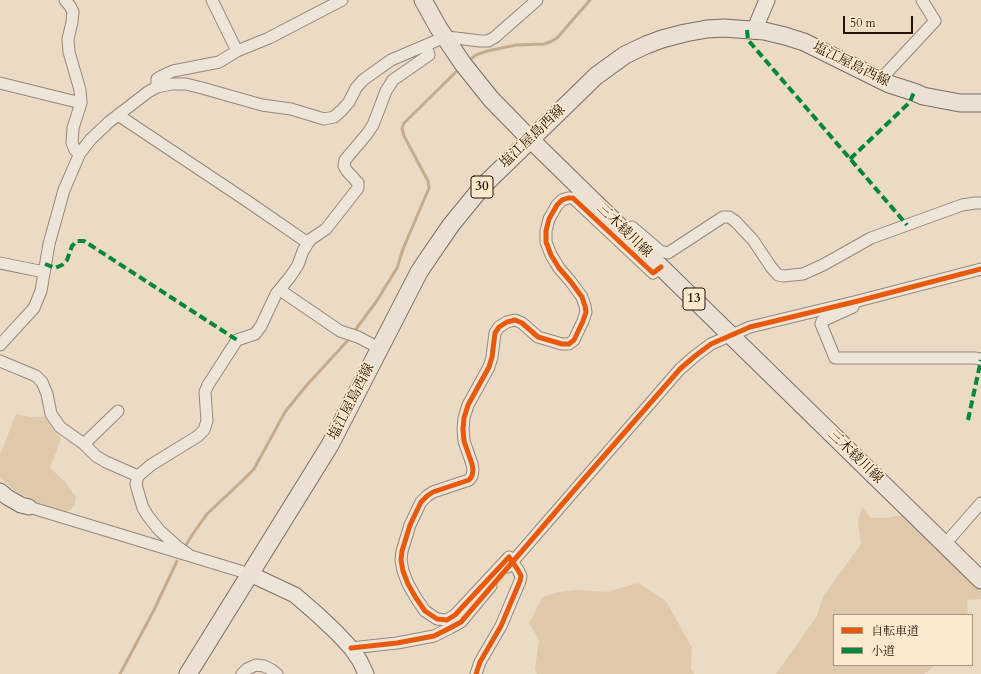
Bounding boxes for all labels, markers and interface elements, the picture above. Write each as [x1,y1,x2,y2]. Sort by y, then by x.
scale bar [845,8,915,34]
text: 50 m [850,15,876,31]
street label: 塩江屋島西線 [810,39,892,91]
street label: 塩江屋島西線 [497,102,569,172]
road number: 30 [471,176,493,198]
street label: 三木綾川線 [593,201,655,261]
road number: 13 [683,288,705,310]
street label: 塩江屋島西線 [325,361,379,443]
street label: 三木綾川線 [824,427,886,487]
legend [833,614,973,666]
text: 自転車道 [871,623,919,639]
text: 小道 [871,643,895,659]

